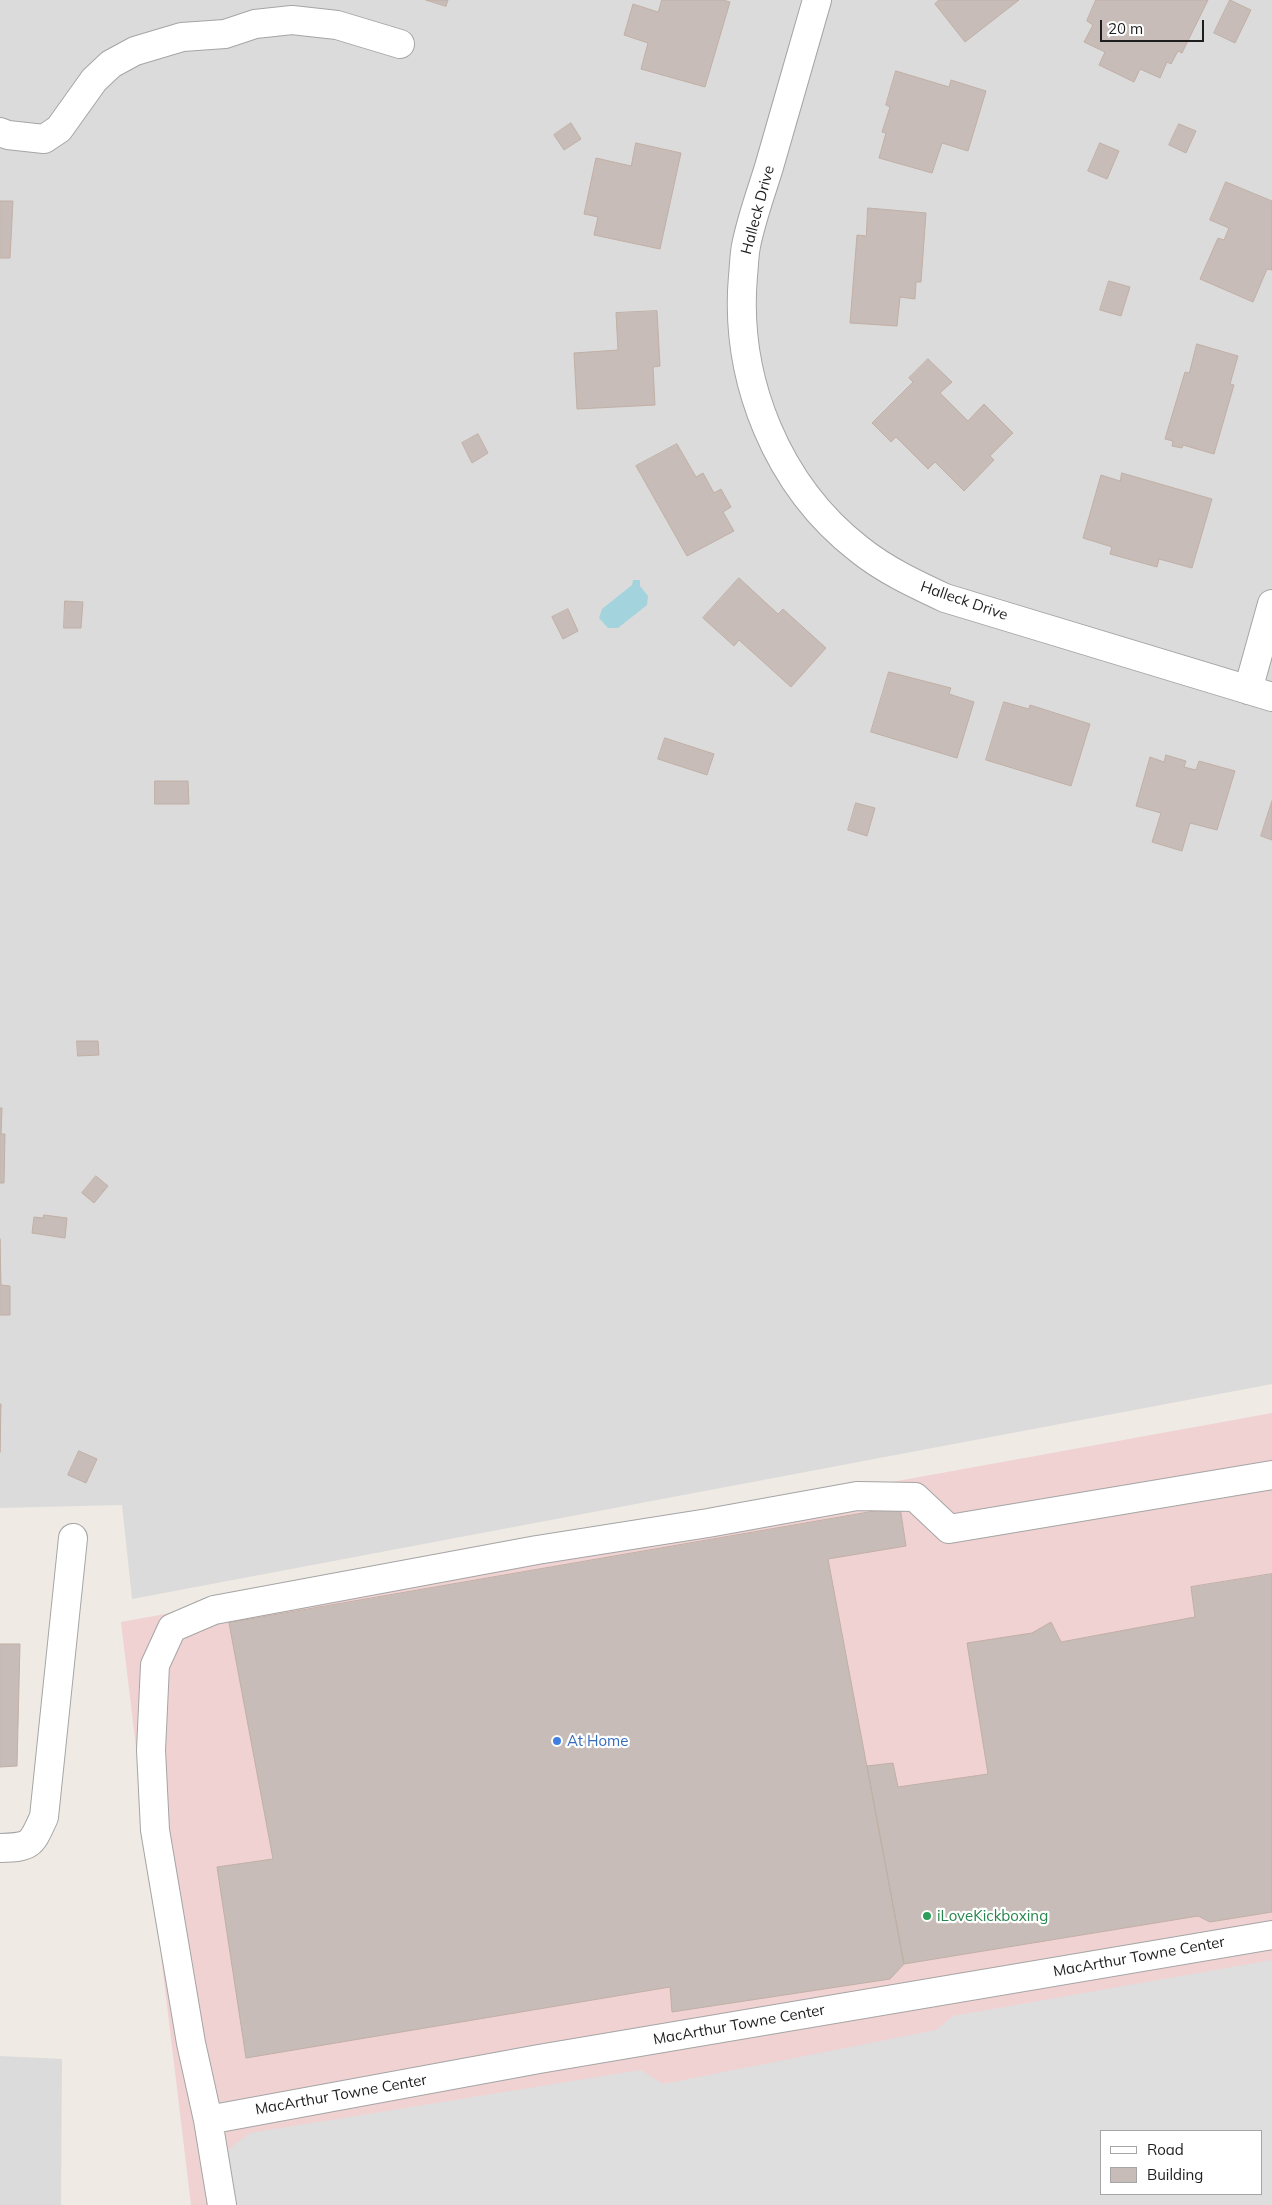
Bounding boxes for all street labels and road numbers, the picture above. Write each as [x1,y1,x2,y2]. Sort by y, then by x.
street label: Halleck Drive [738,164,778,256]
street label: Halleck Drive [918,578,1010,624]
street label: MacArthur Towne Center [1052,1933,1226,1981]
street label: MacArthur Towne Center [652,2001,826,2049]
street label: MacArthur Towne Center [254,2071,428,2119]

